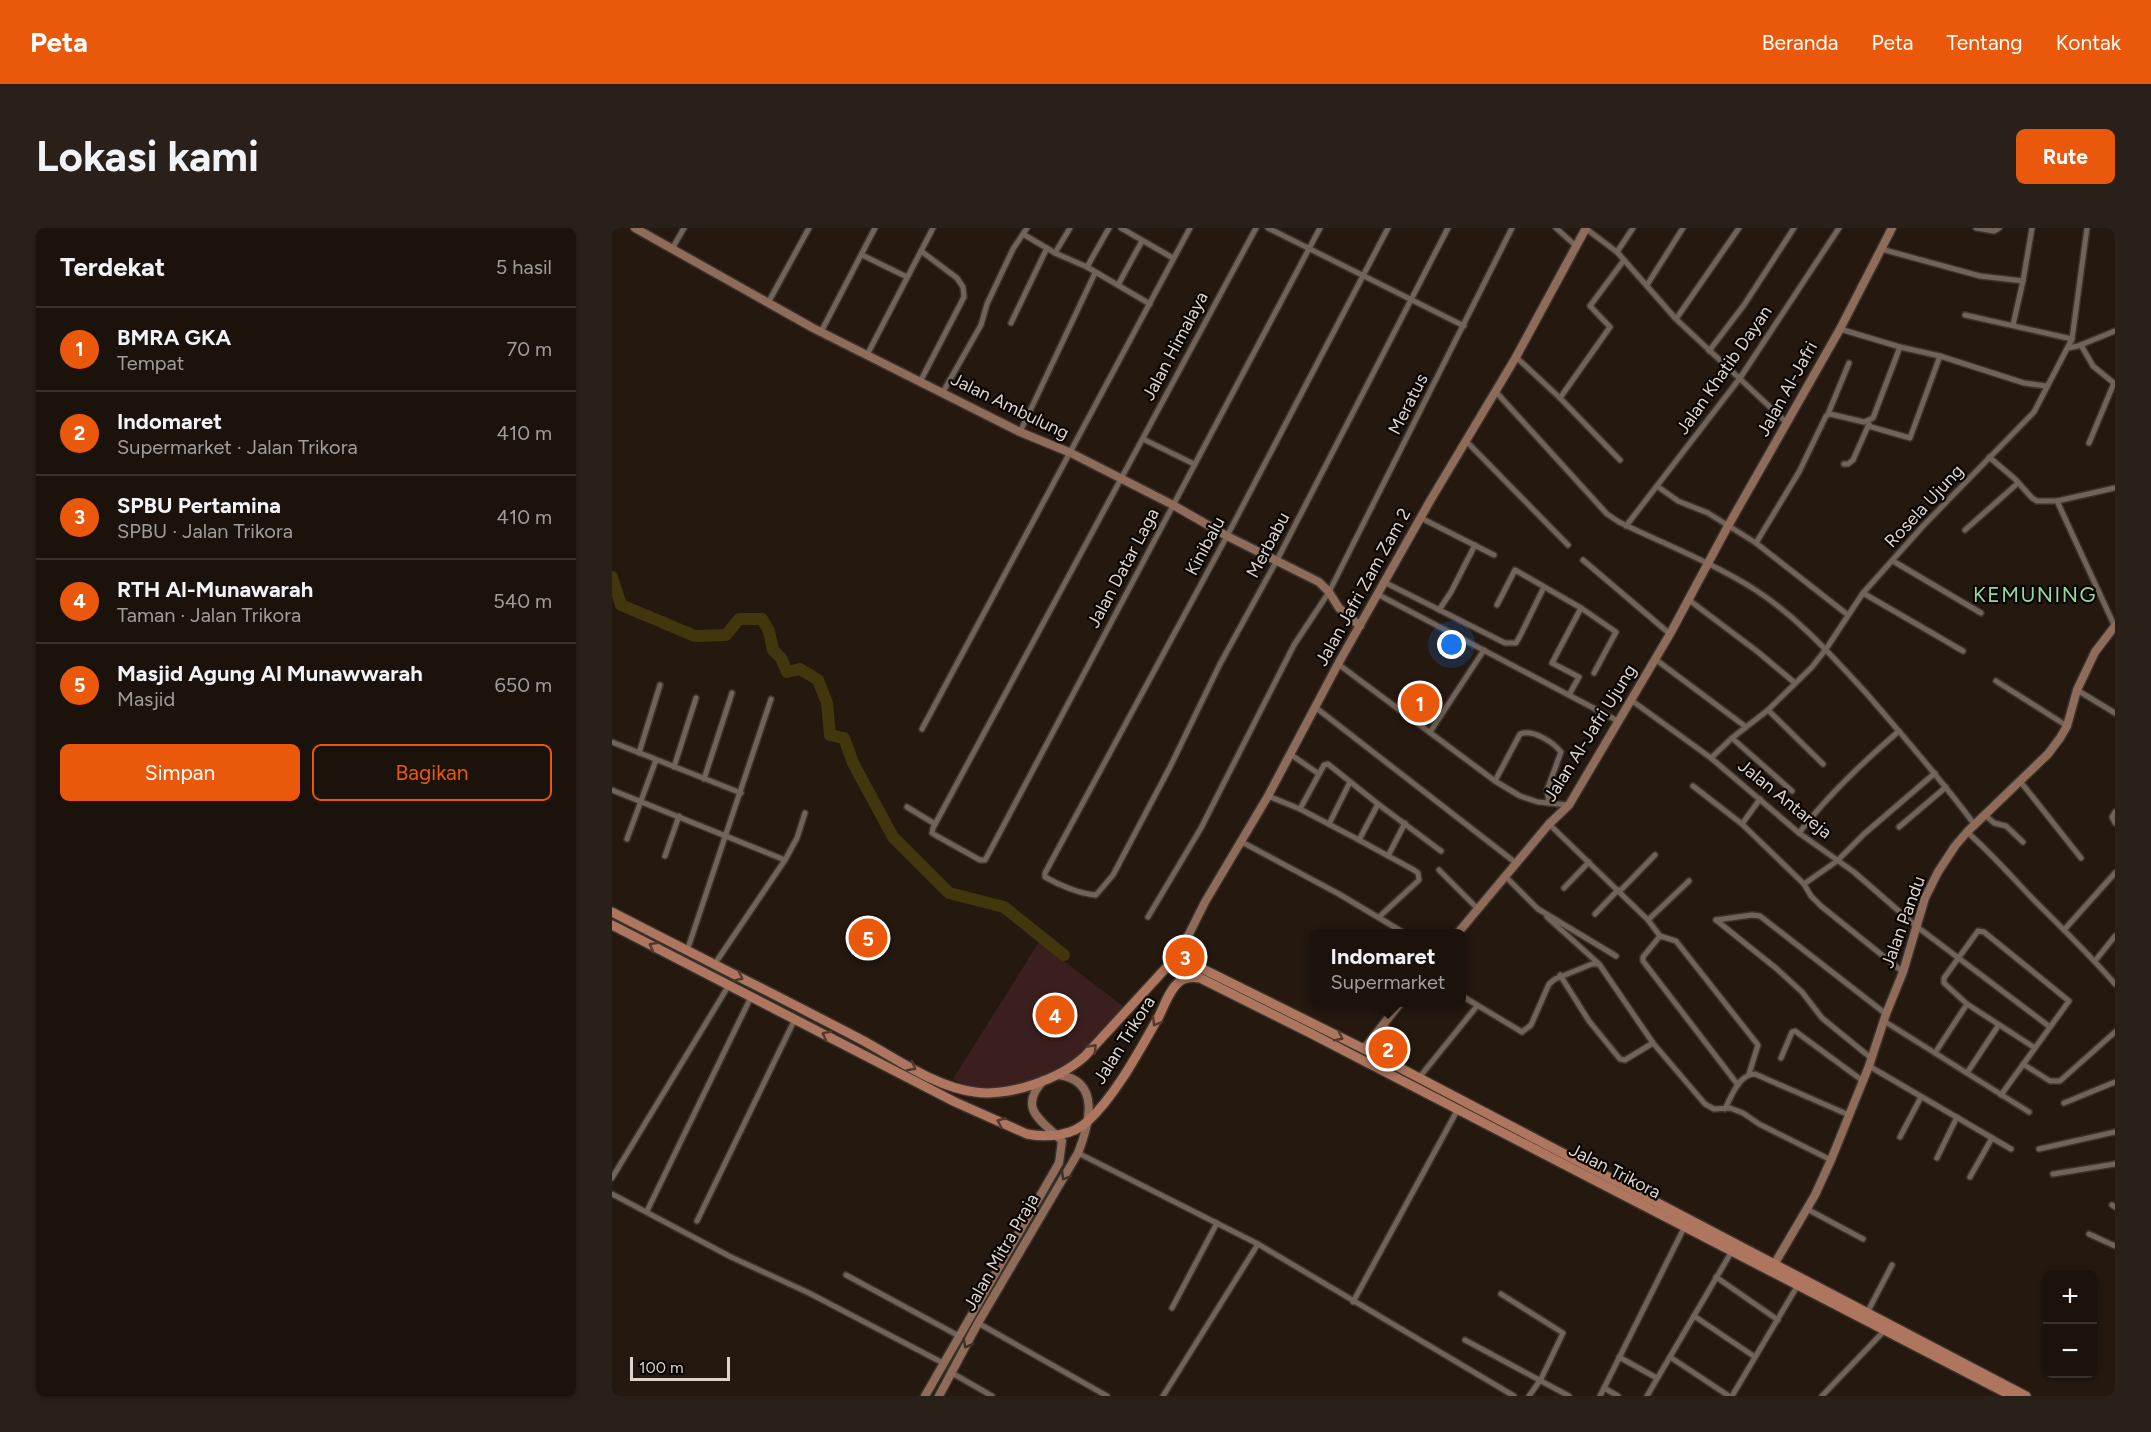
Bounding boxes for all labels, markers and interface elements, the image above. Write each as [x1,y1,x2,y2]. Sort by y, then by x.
text: Peta [30,25,88,59]
text: Beranda [1762,30,1839,55]
text: Peta [1872,30,1914,55]
text: Tentang [1947,30,2023,55]
text: Kontak [2056,30,2121,55]
button: Rute [2016,129,2115,184]
text: Lokasi kami [36,131,259,182]
text: Terdekat [60,251,165,283]
text: 5 hasil [496,255,552,279]
street label: Jalan Himalaya [1137,288,1213,404]
street label: Jalan Khatib Dayan [1671,301,1777,439]
text: BMRA GKA [117,324,231,351]
text: 1 [75,337,84,361]
text: 70 m [506,337,552,361]
street label: Jalan Al-Jafri [1752,338,1822,440]
text: Tempat [117,351,184,375]
street label: Jalan Ambulung [947,368,1073,444]
street label: Meratus [1383,370,1433,438]
text: Indomaret [117,408,222,435]
text: 2 [74,421,85,445]
text: 410 m [497,421,552,445]
text: Supermarket · Jalan Trikora [117,435,358,459]
street label: Rosela Ujung [1880,460,1968,552]
text: SPBU Pertamina [117,492,281,519]
street label: Jalan Datar Laga [1082,504,1164,632]
street label: Jalan Jafri Zam Zam 2 [1310,504,1416,670]
text: 3 [74,505,85,529]
text: 410 m [497,505,552,529]
street label: Merbabu [1242,508,1294,582]
street label: Kinibalu [1180,513,1230,579]
text: SPBU · Jalan Trikora [117,519,293,543]
text: RTH Al-Munawarah [117,576,313,603]
district label: KEMUNING [1973,582,2097,607]
text: 4 [73,589,86,613]
text: 540 m [493,589,552,613]
text: Taman · Jalan Trikora [117,603,301,627]
your location [1437,630,1466,659]
text: Masjid Agung Al Munawwarah [117,660,423,687]
street label: Jalan Al-Jafri Ujung [1539,660,1641,806]
text: 5 [74,673,85,697]
text: 650 m [494,673,552,697]
pin: 1 [1400,680,1440,726]
text: Masjid [117,687,175,711]
button: Simpan [60,744,300,801]
button: Bagikan [312,744,552,801]
street label: Jalan Antareja [1734,755,1836,843]
street label: Jalan Pandu [1876,873,1930,971]
pin: 5 [848,916,888,960]
popup [1310,929,1466,1007]
pin: 3 [1166,934,1204,980]
one-way arrow [649,942,659,953]
text: Indomaret [1331,943,1436,970]
one-way arrow [732,970,743,982]
text: Supermarket [1331,970,1445,994]
pin: 4 [1036,992,1074,1038]
street label: Jalan Trikora [1088,992,1160,1088]
one-way arrow [1151,1016,1163,1026]
pin: 2 [1368,1026,1408,1072]
one-way arrow [1333,1030,1344,1041]
one-way arrow [822,1031,833,1043]
one-way arrow [1086,1045,1097,1055]
one-way arrow [906,1060,916,1071]
one-way arrow [996,1118,1007,1130]
street label: Jalan Trikora [1566,1139,1664,1203]
one-way arrow [1061,1170,1072,1180]
street label: Jalan Mitra Praja [959,1189,1043,1315]
map controls [2043,1270,2097,1378]
button: + [2043,1270,2097,1324]
button: − [2043,1324,2097,1378]
one-way arrow [963,1338,974,1349]
scale bar [630,1354,730,1382]
text: 100 m [639,1358,684,1377]

